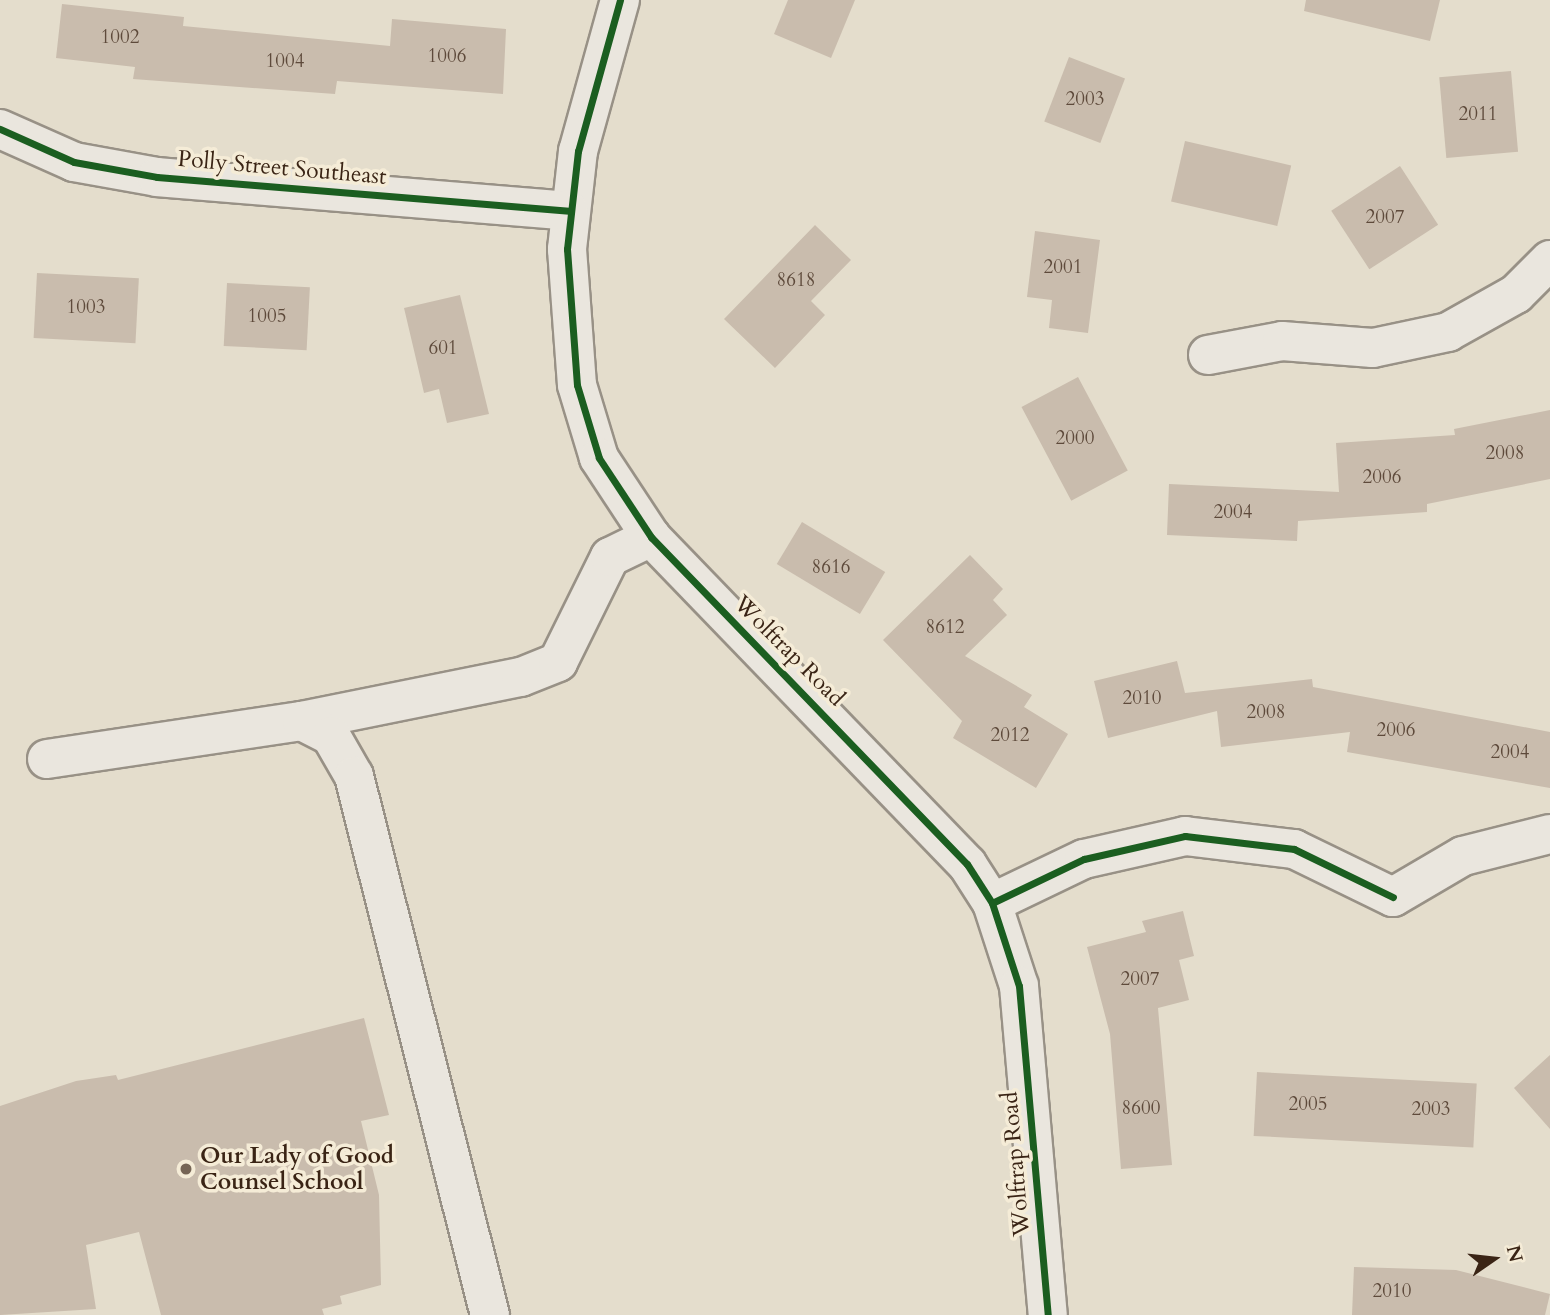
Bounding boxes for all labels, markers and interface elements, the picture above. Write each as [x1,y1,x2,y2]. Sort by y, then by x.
house number: 1002 [101,27,139,49]
house number: 1006 [428,46,466,68]
house number: 1004 [266,51,304,73]
house number: 2003 [1066,89,1104,111]
house number: 2011 [1459,104,1497,126]
street label: Polly Street Southeast [177,145,387,191]
house number: 2007 [1366,207,1404,229]
house number: 2001 [1044,257,1082,279]
house number: 8618 [777,270,815,292]
house number: 1003 [67,297,105,319]
house number: 1005 [248,306,286,328]
house number: 601 [428,338,458,360]
house number: 2000 [1056,428,1094,450]
house number: 2008 [1486,443,1524,465]
house number: 2006 [1363,467,1401,489]
house number: 2004 [1214,502,1252,524]
house number: 8616 [812,557,850,579]
street label: Wolftrap Road [728,590,850,712]
house number: 8612 [926,617,964,639]
house number: 2010 [1123,688,1161,710]
house number: 2008 [1247,702,1285,724]
house number: 2006 [1377,720,1415,742]
house number: 2012 [991,725,1029,747]
house number: 2004 [1491,742,1529,764]
house number: 2007 [1121,969,1159,991]
street label: Wolftrap Road [996,1090,1036,1238]
house number: 2005 [1289,1094,1327,1116]
house number: 8600 [1122,1098,1160,1120]
house number: 2003 [1412,1099,1450,1121]
place label: Our Lady of Good Counsel School [200,1142,394,1196]
marker: Our Lady of Good Counsel School [178,1161,194,1177]
north arrow [1459,1224,1529,1294]
text: N [1500,1243,1529,1265]
house number: 2010 [1373,1281,1411,1303]

